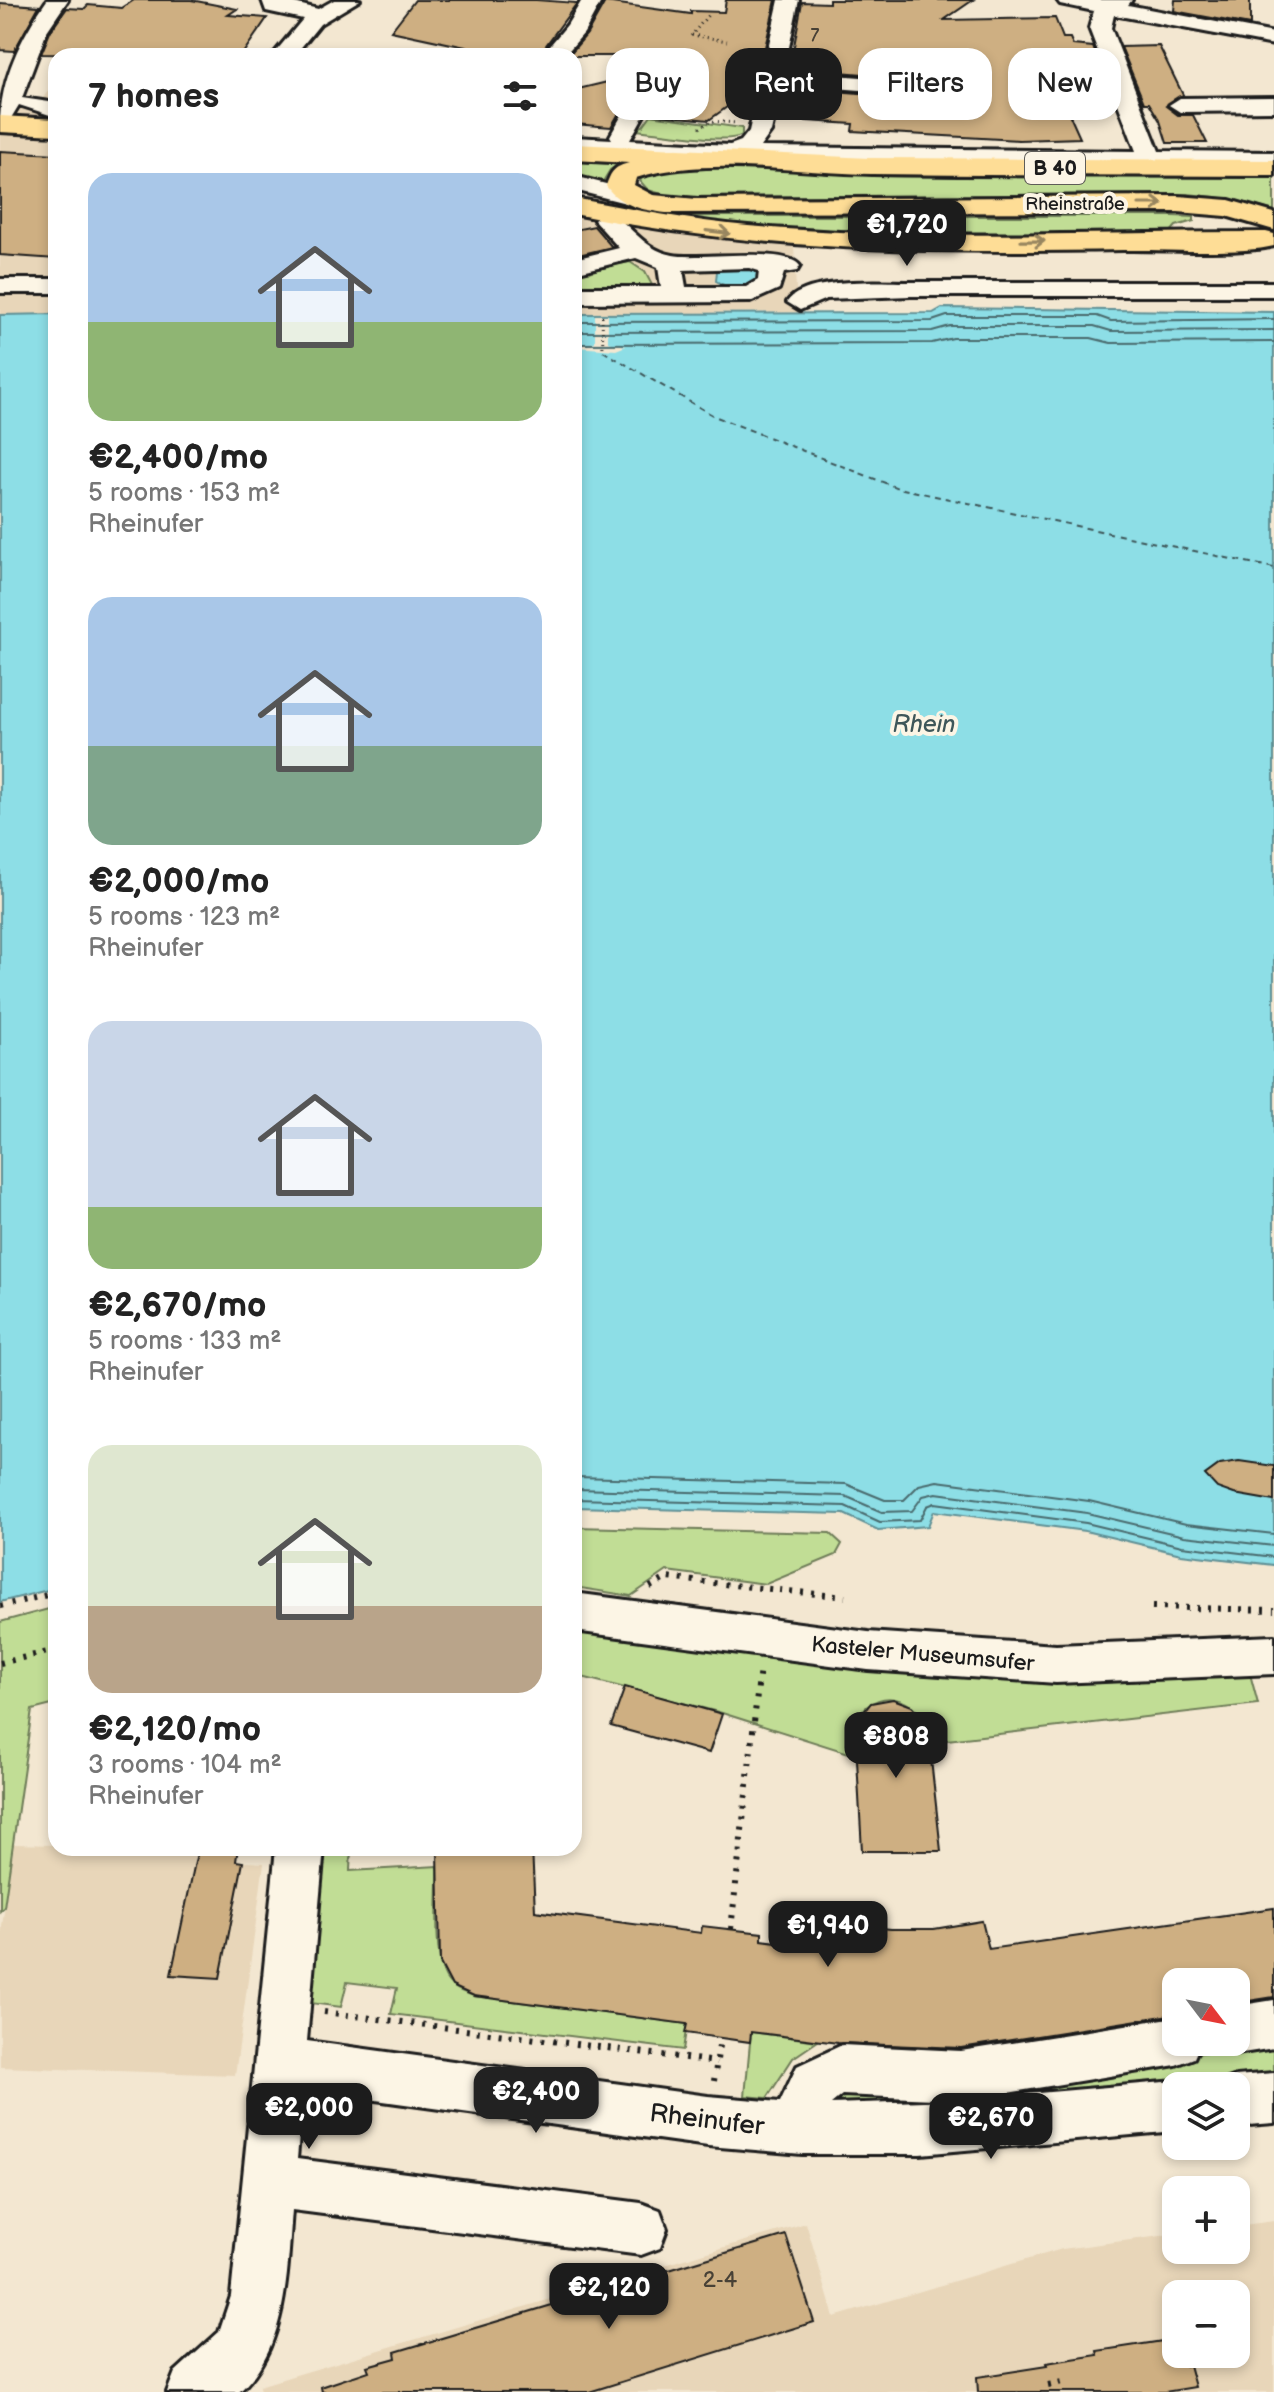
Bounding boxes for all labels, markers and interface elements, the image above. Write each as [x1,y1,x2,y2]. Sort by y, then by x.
house number: 7 [811,25,820,46]
chip: Buy [606,48,709,120]
chip: Rent [725,48,842,120]
chip: Filters [858,48,992,120]
chip: New [1008,48,1121,120]
icon: filters [498,74,542,118]
text: 7 homes [88,76,219,117]
road number: B 40 [1025,152,1085,184]
street label: Rheinstraße [1025,194,1125,215]
one-way arrow [1137,196,1164,212]
pin: €1,720 [842,200,972,268]
text: €1,720 [866,210,948,241]
icon: home [243,225,387,369]
one-way arrow [705,225,730,240]
one-way arrow [1019,233,1046,249]
text: €2,400/mo [88,437,268,478]
text: 5 rooms · 153 m² [88,478,280,509]
text: Rheinufer [88,509,203,540]
icon: home [243,649,387,793]
water label: Rhein [893,710,955,739]
text: €2,000/mo [88,861,269,902]
text: 5 rooms · 123 m² [88,902,280,933]
text: Rheinufer [88,933,203,964]
icon: home [243,1073,387,1217]
text: €2,670/mo [88,1285,266,1326]
text: 5 rooms · 133 m² [88,1326,281,1357]
text: Rheinufer [88,1357,203,1388]
icon: home [243,1497,387,1641]
street label: Kasteler Museumsufer [810,1631,1037,1678]
text: €2,120/mo [88,1709,261,1750]
pin: €808 [849,1712,943,1780]
text: €808 [862,1722,930,1753]
text: 3 rooms · 104 m² [88,1750,282,1781]
text: Rheinufer [88,1781,203,1812]
pin: €1,940 [763,1901,893,1969]
text: €1,940 [786,1911,870,1942]
north arrow [1162,1968,1250,2056]
map controls [1162,1968,1250,2368]
pin: €2,400 [471,2067,601,2135]
button: layers [1162,2072,1250,2160]
text: €2,400 [492,2077,580,2108]
pin: €2,000 [244,2083,374,2151]
text: €2,000 [264,2093,354,2124]
pin: €2,670 [926,2093,1056,2161]
street label: Rheinufer [648,2098,767,2143]
text: €2,670 [947,2103,1035,2134]
button: + [1162,2176,1250,2264]
pin: €2,120 [544,2263,674,2331]
house number: 2-4 [703,2267,738,2294]
text: €2,120 [567,2273,651,2304]
button: − [1162,2280,1250,2368]

